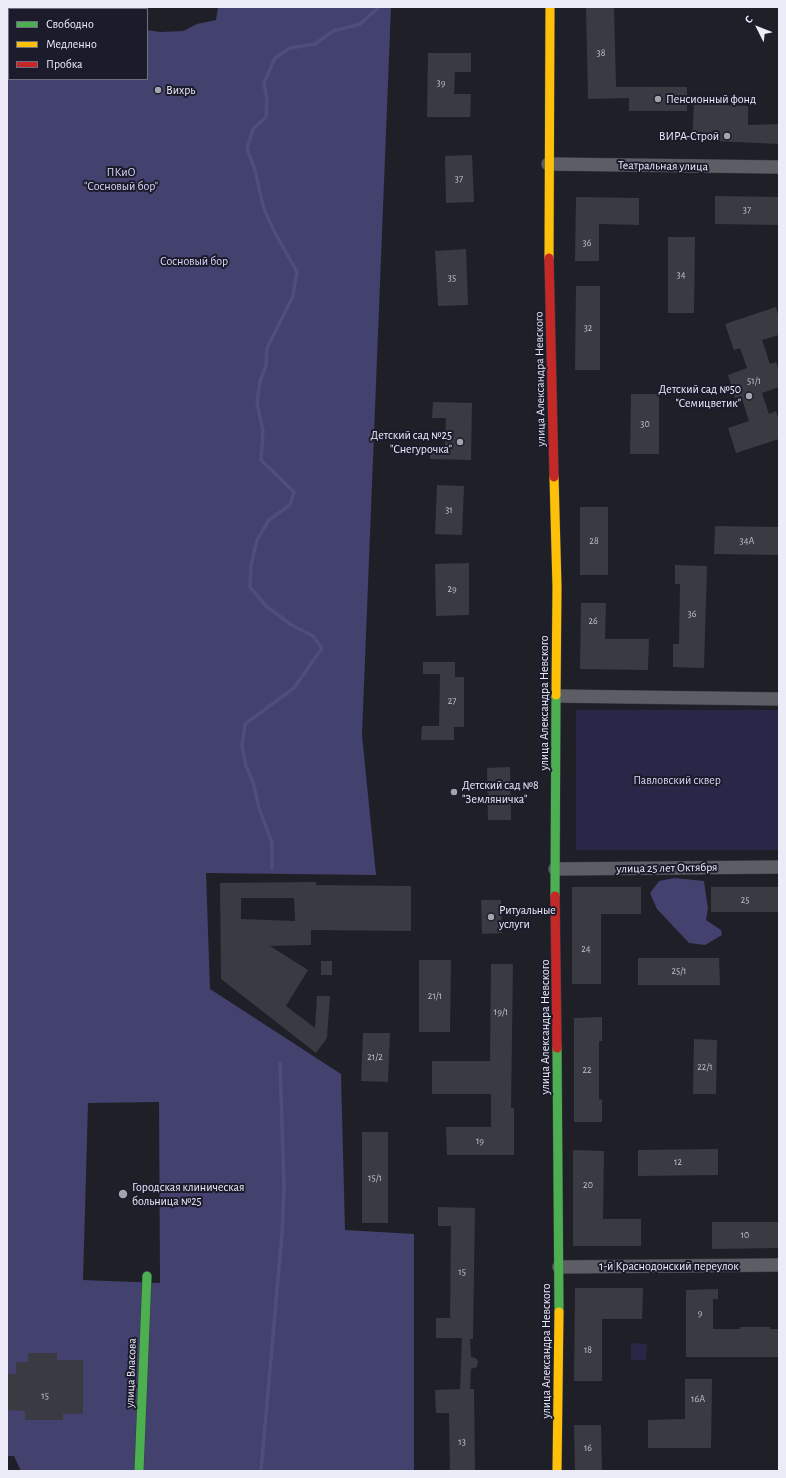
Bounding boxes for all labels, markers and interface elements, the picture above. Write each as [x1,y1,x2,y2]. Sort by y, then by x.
legend [8,8,148,80]
north arrow [738,8,778,48]
text: С [743,14,755,26]
text: Свободно [46,18,94,30]
text: Медленно [46,38,97,50]
house number: 38 [597,47,605,59]
text: Пробка [46,58,83,70]
house number: 39 [437,77,445,89]
place label: Вихрь [166,83,195,97]
marker: Вихрь [153,85,163,95]
place label: Пенсионный фонд [666,92,756,106]
marker: Пенсионный фонд [653,94,663,104]
place label: ВИРА-Строй [659,129,719,143]
marker: ВИРА-Строй [722,131,732,141]
street label: Театральная улица [618,158,708,174]
park label: ПКиО "Сосновый бор" [84,165,158,193]
house number: 37 [455,173,463,185]
house number: 37 [743,204,751,216]
house number: 36 [583,237,591,249]
park label: Сосновый бор [160,254,228,268]
house number: 34 [677,269,685,281]
house number: 35 [448,272,456,284]
street label: улица Александра Невского [532,311,548,447]
house number: 32 [584,322,592,334]
house number: 51/1 [747,375,761,387]
place label: Детский сад №50 "Семицветик" [659,382,741,410]
marker: Детский сад №50 "Семицветик" [744,391,754,401]
house number: 30 [640,418,650,430]
place label: Детский сад №25 "Снегурочка" [370,428,452,456]
marker: Детский сад №25 "Снегурочка" [455,437,465,447]
house number: 31 [445,504,453,516]
house number: 28 [589,535,599,547]
house number: 34А [740,535,754,547]
house number: 29 [447,583,457,595]
house number: 36 [688,608,696,620]
house number: 26 [588,615,598,627]
street label: улица Александра Невского [537,636,551,770]
house number: 27 [448,695,456,707]
park label: Павловский сквер [633,773,721,787]
place label: Детский сад №8 "Земляничка" [462,778,539,806]
marker: Детский сад №8 "Земляничка" [449,787,459,797]
street label: улица 25 лет Октября [616,860,718,876]
house number: 25 [741,894,749,906]
place label: Ритуальные услуги [499,903,556,931]
marker: Ритуальные услуги [486,912,496,922]
house number: 24 [581,943,591,955]
street label: улица Александра Невского [538,960,552,1094]
house number: 25/1 [671,965,687,977]
house number: 21/1 [428,990,442,1002]
house number: 19/1 [494,1006,508,1018]
house number: 21/2 [367,1051,383,1063]
house number: 22/1 [697,1061,713,1073]
house number: 22 [582,1064,592,1076]
house number: 19 [476,1135,484,1147]
house number: 12 [674,1156,682,1168]
house number: 15/1 [368,1172,382,1184]
house number: 20 [583,1179,593,1191]
place label: Городская клиническая больница №25 [132,1180,245,1208]
marker: Городская клиническая больница №25 [117,1188,129,1200]
house number: 10 [741,1229,749,1241]
street label: 1-й Краснодонский переулок [599,1259,739,1273]
house number: 15 [458,1266,466,1278]
street label: улица Александра Невского [539,1284,553,1418]
house number: 9 [698,1307,702,1319]
street label: улица Власова [123,1338,139,1408]
house number: 18 [584,1344,592,1356]
house number: 15 [41,1390,49,1402]
house number: 16А [691,1393,705,1405]
house number: 13 [458,1436,466,1448]
house number: 16 [584,1442,592,1454]

